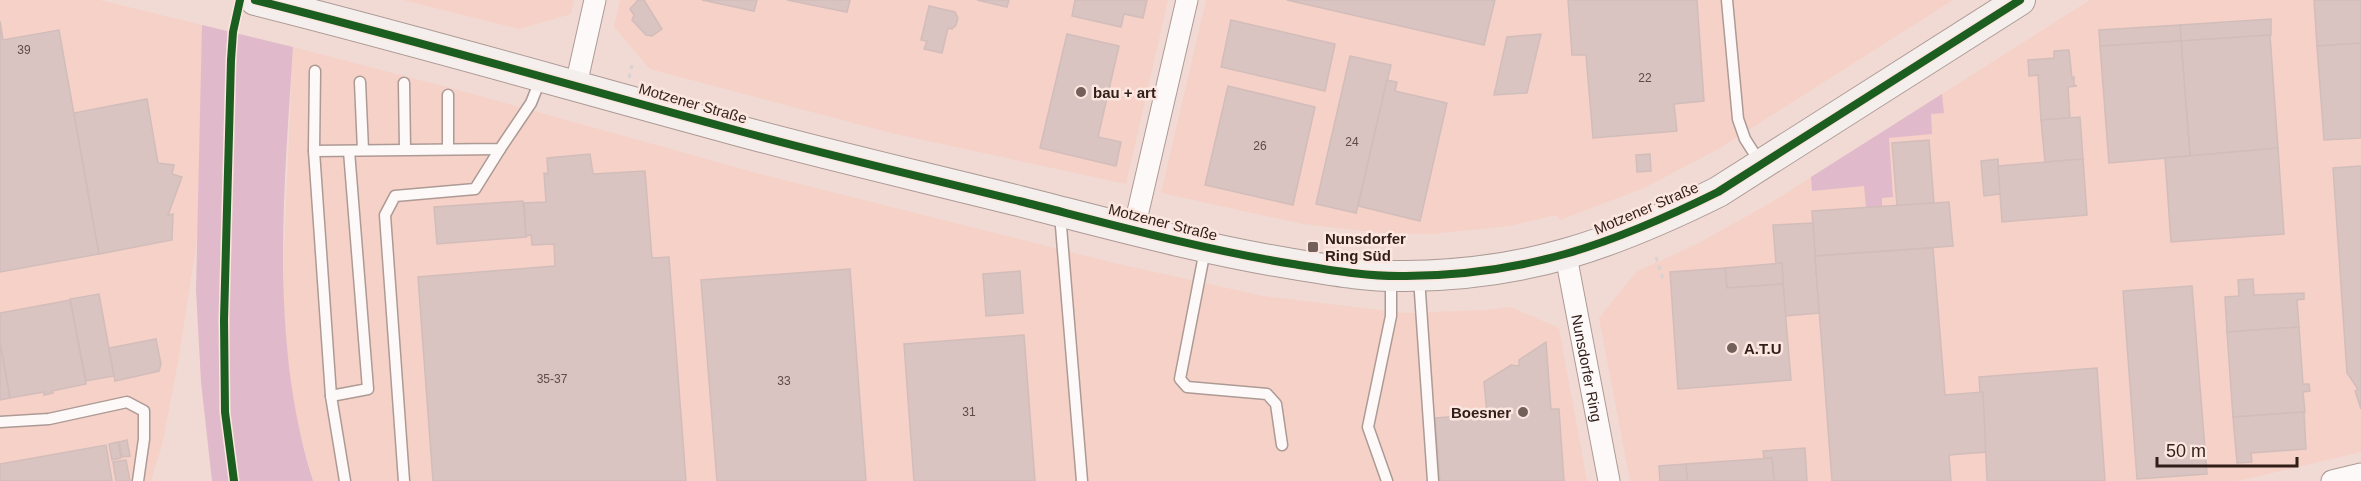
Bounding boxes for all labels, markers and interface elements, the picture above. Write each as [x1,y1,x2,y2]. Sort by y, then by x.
house number: 39 [17,43,31,57]
house number: 22 [1638,71,1652,85]
street label: Motzener Straße [637,79,749,127]
place label: bau + art [1093,84,1156,101]
marker: bau + art [1074,85,1088,99]
house number: 24 [1345,135,1359,149]
house number: 26 [1253,139,1267,153]
street label: Motzener Straße [1591,178,1701,238]
street label: Motzener Straße [1107,200,1219,244]
place label: Nunsdorfer Ring Süd [1325,230,1406,264]
marker: Nunsdorfer Ring Süd [1306,240,1320,254]
street label: Nunsdorfer Ring [1569,313,1606,423]
place label: A.T.U [1744,340,1782,357]
marker: A.T.U [1725,341,1739,355]
house number: 35-37 [537,372,568,386]
house number: 33 [777,374,791,388]
place label: Boesner [1451,404,1511,421]
house number: 31 [962,405,976,419]
marker: Boesner [1516,405,1530,419]
scale bar [2157,430,2296,468]
text: 50 m [2166,441,2206,461]

